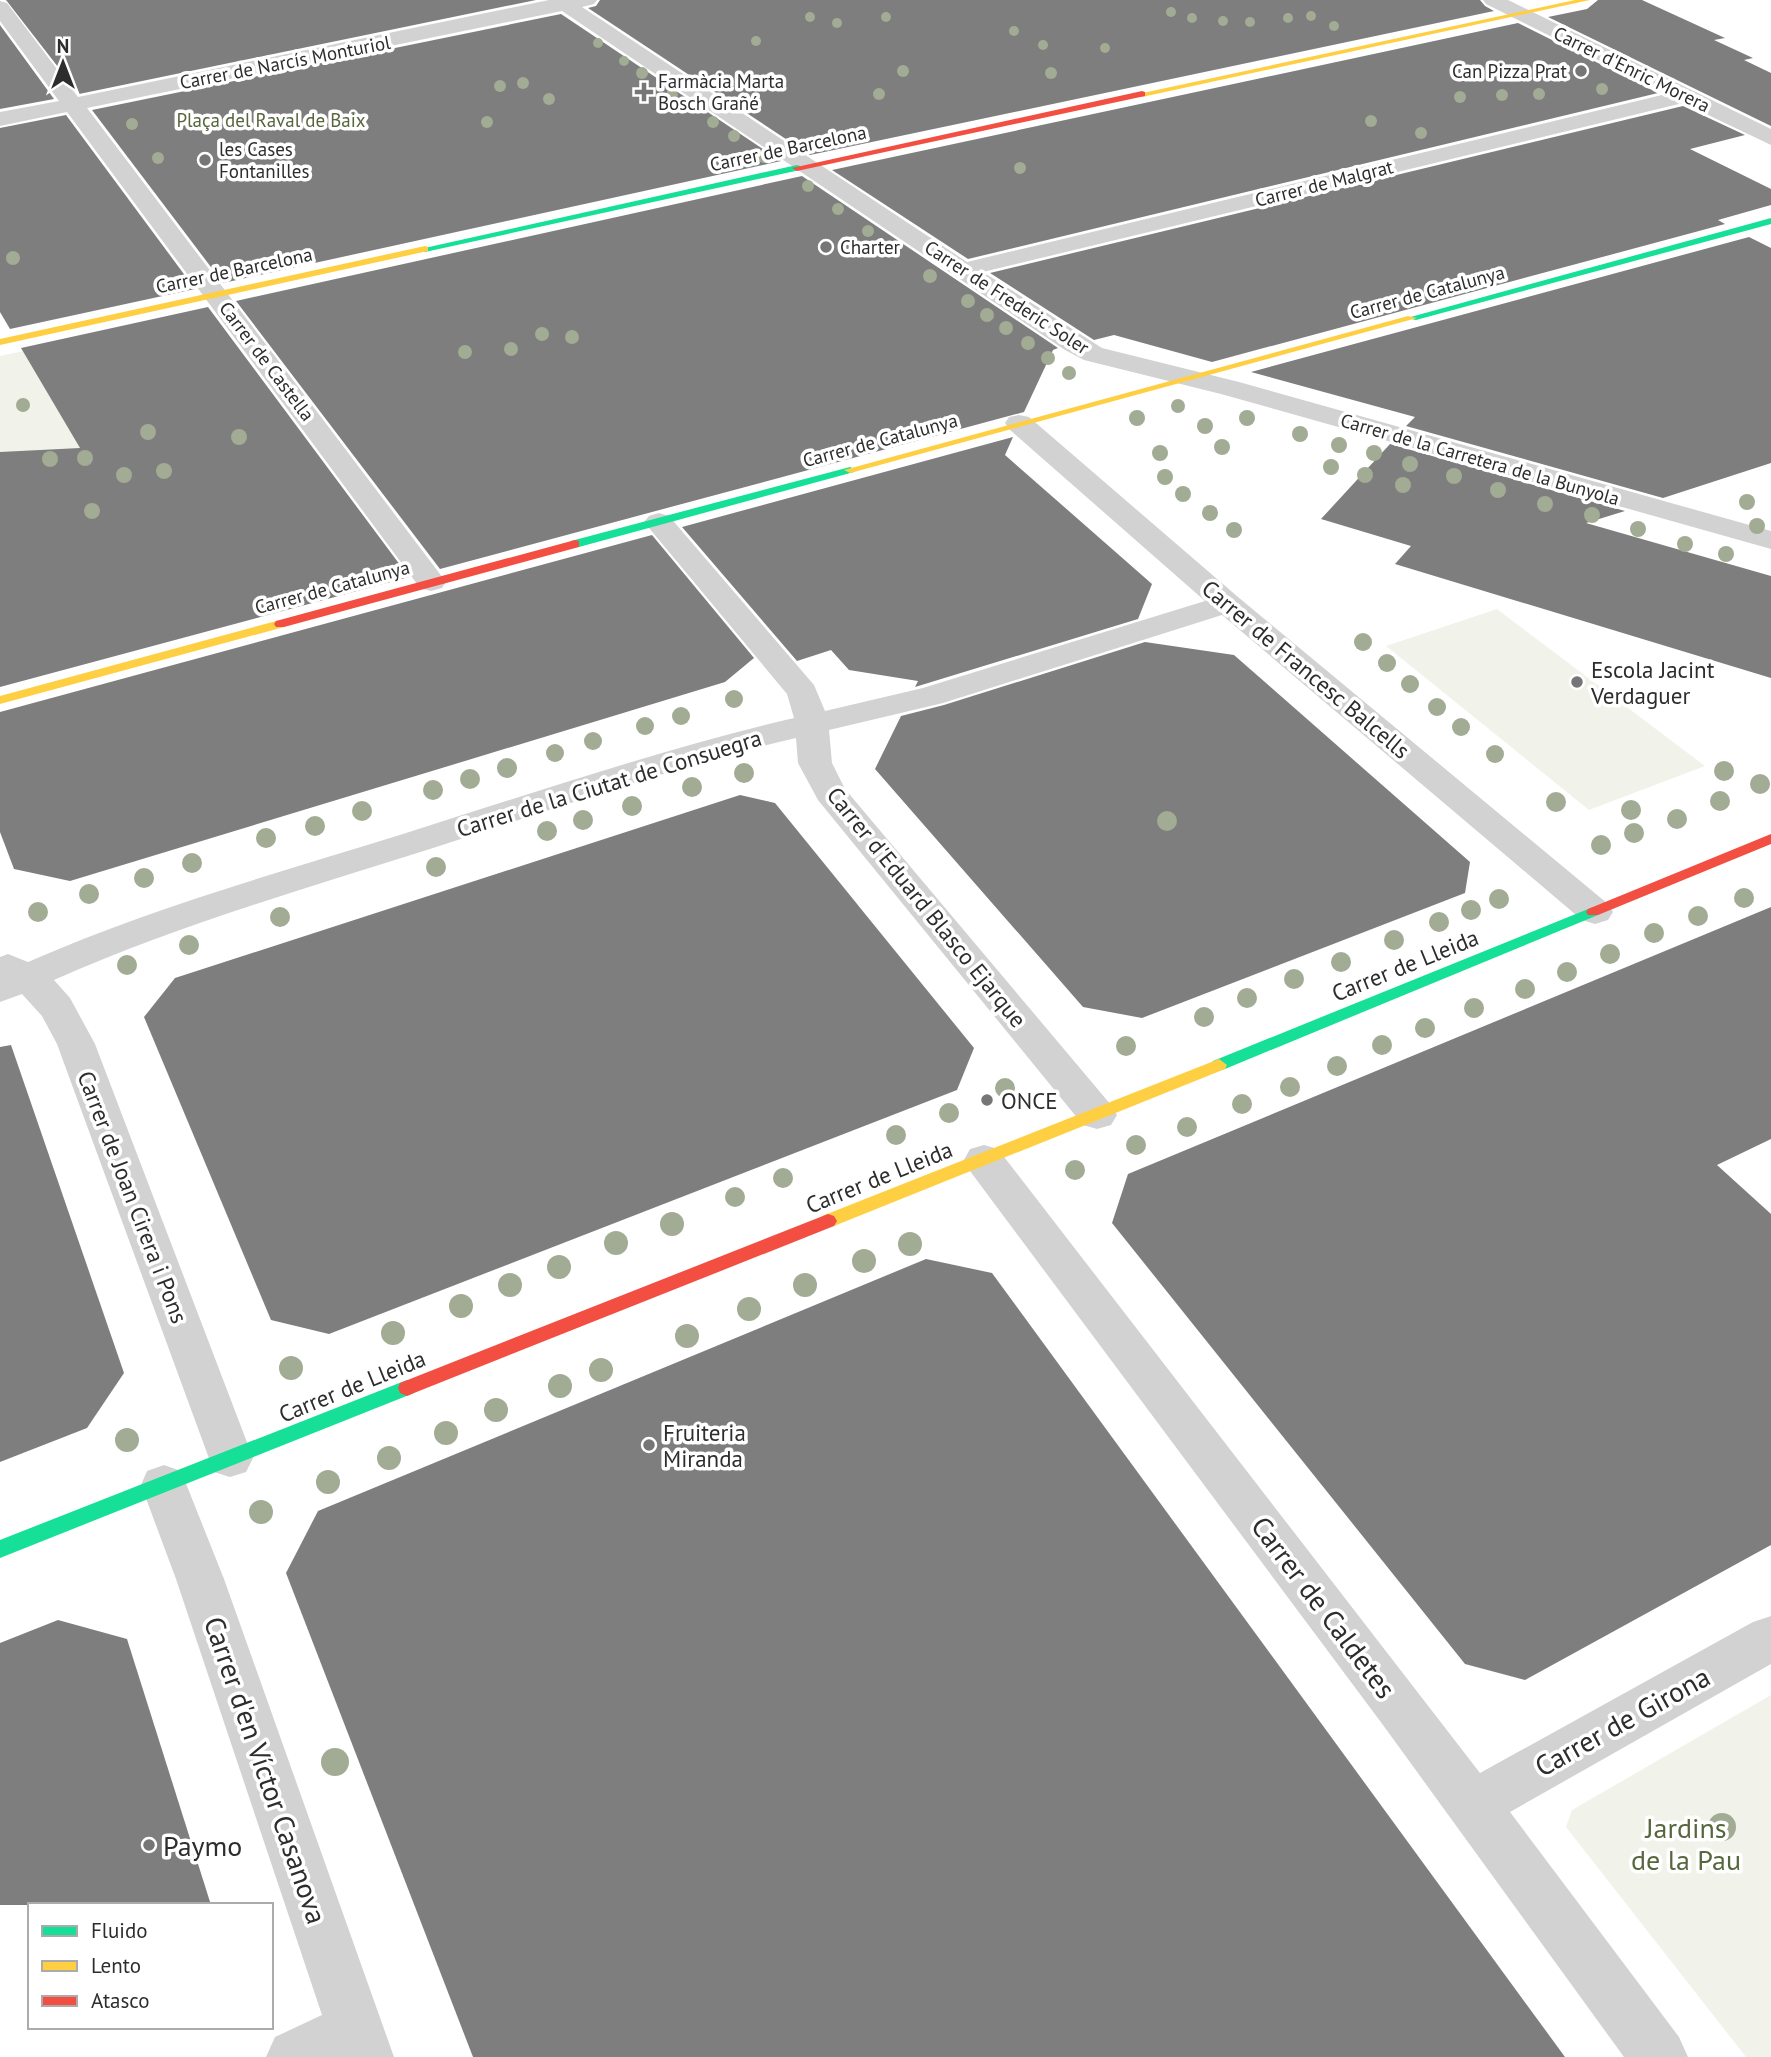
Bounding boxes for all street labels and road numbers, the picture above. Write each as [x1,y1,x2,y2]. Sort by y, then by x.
street label: Carrer d'Enric Morera [1550,21,1714,117]
street label: Carrer de Narcís Monturiol [178,30,393,94]
street label: Carrer de Barcelona [708,120,868,176]
street label: Carrer de Malgrat [1252,154,1396,212]
street label: Carrer de Frederic Soler [920,235,1094,360]
street label: Carrer de Barcelona [154,242,314,298]
street label: Carrer de Catalunya [1347,260,1507,324]
street label: Carrer de Castella [214,297,320,425]
street label: Carrer de Catalunya [800,408,960,472]
street label: Carrer de la Carretera de la Bunyola [1338,408,1622,510]
street label: Carrer de Catalunya [252,555,412,619]
street label: Carrer de Francesc Balcells [1196,573,1416,765]
street label: Carrer de la Ciutat de Consuegra [453,723,765,843]
street label: Carrer d'Eduard Blasco Ejarque [821,781,1033,1033]
street label: Carrer de Lleida [1327,922,1483,1008]
street label: Carrer de Joan Cirera i Pons [71,1067,195,1327]
street label: Carrer de Lleida [801,1134,957,1220]
street label: Carrer de Lleida [274,1343,430,1429]
street label: Carrer de Caldetes [1243,1509,1405,1705]
street label: Carrer d'en Víctor Casanova [196,1611,336,1929]
street label: Carrer de Girona [1528,1658,1716,1784]

